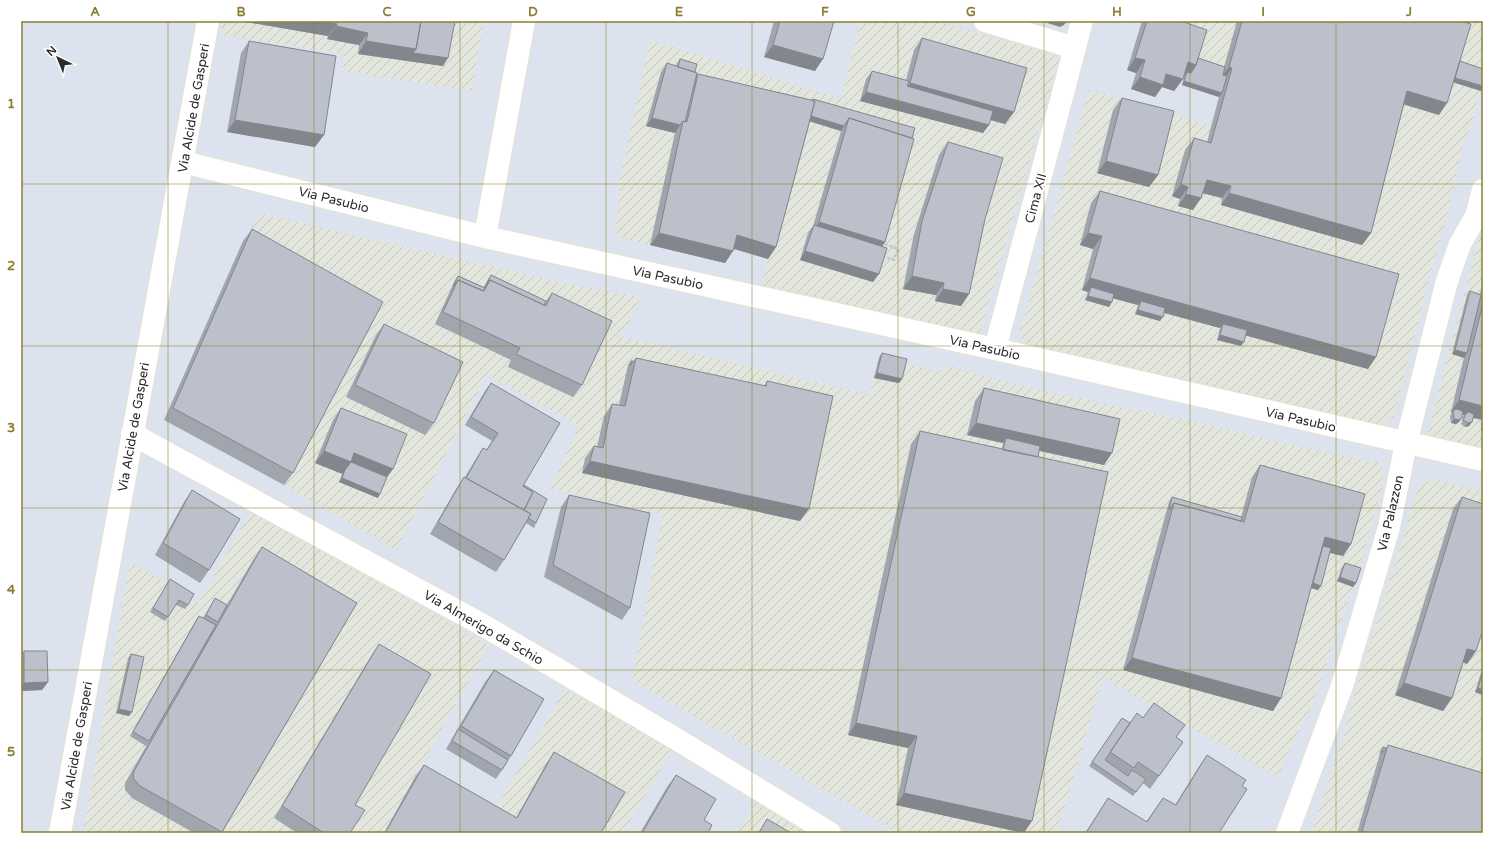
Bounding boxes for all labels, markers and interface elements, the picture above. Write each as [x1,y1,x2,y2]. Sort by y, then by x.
text: A [90,4,100,20]
text: B [236,4,246,20]
text: C [382,4,392,20]
text: D [528,4,538,20]
text: E [675,4,683,20]
text: F [821,4,829,20]
text: G [966,4,976,20]
text: H [1112,4,1122,20]
text: I [1261,4,1265,20]
text: J [1405,4,1412,20]
north arrow [38,38,78,78]
street label: Via Alcide de Gasperi [175,42,213,174]
text: N [44,43,59,59]
text: 1 [7,96,15,112]
street label: Cima XII [1022,172,1050,225]
street label: Via Pasubio [297,183,371,216]
text: 2 [7,258,15,274]
street label: Via Pasubio [631,263,705,293]
street label: Via Pasubio [948,332,1022,364]
street label: Via Alcide de Gasperi [115,361,153,493]
street label: Via Pasubio [1264,404,1338,436]
text: 3 [7,420,15,436]
street label: Via Palazzon [1374,474,1408,553]
text: 4 [7,582,16,598]
street label: Via Almerigo da Schio [421,587,546,669]
street label: Via Alcide de Gasperi [58,680,96,812]
text: 5 [7,744,15,760]

